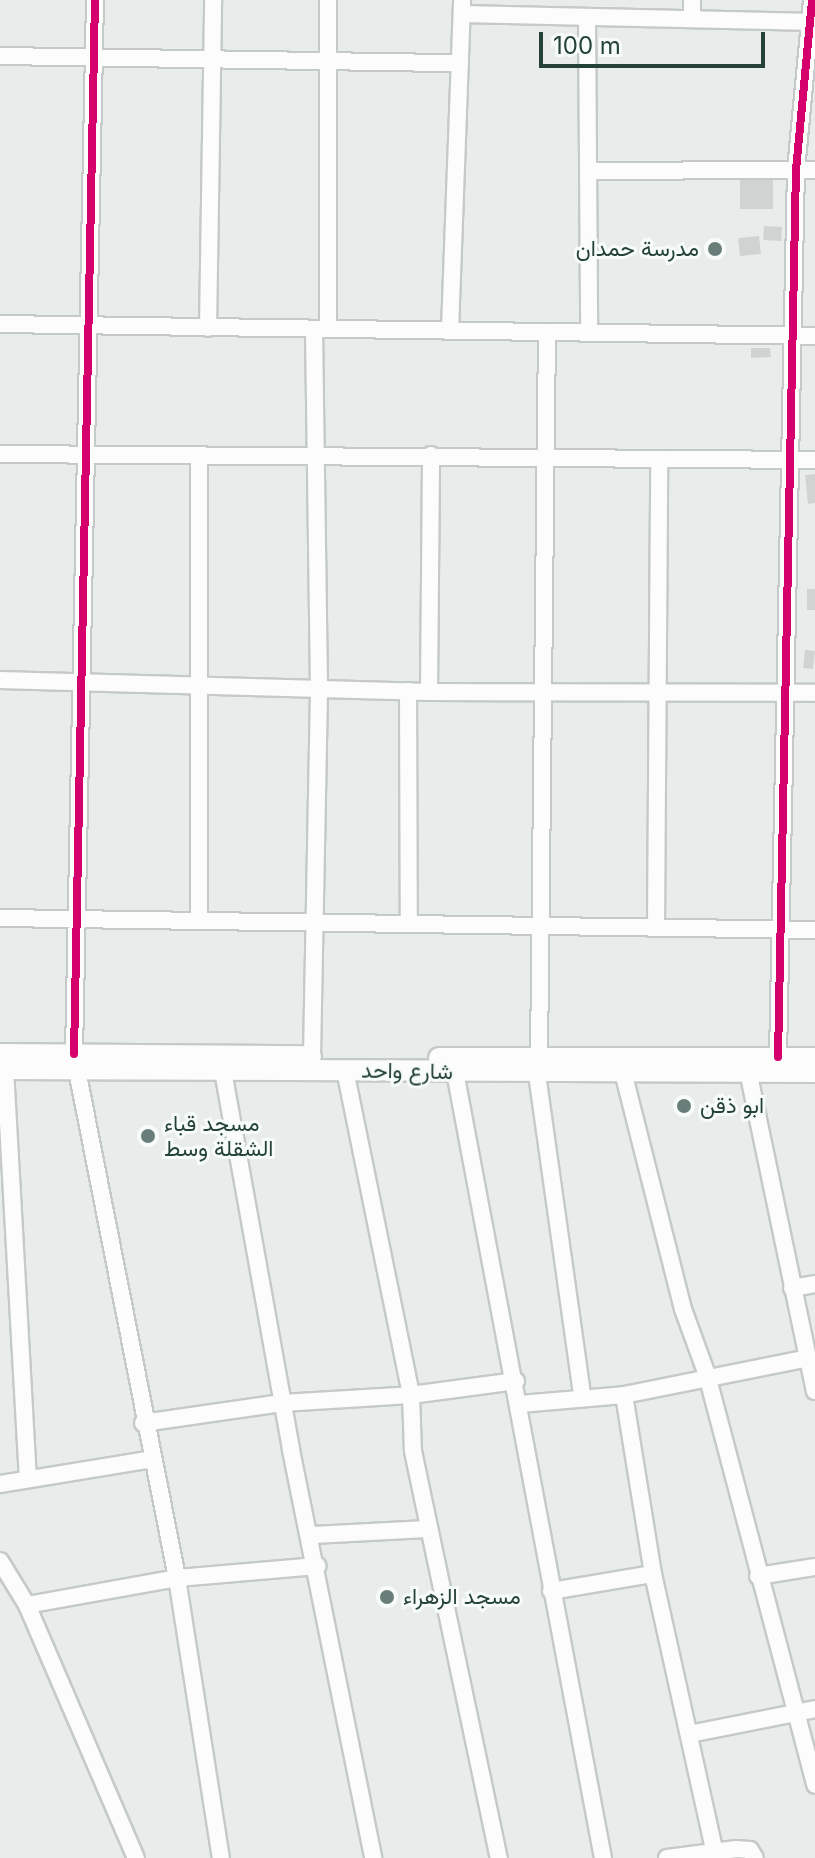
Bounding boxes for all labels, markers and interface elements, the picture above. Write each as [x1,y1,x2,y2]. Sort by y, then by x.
scale bar [543,16,769,66]
text: 100 m [553,31,621,60]
place label: مدرسة حمدان [576,236,699,262]
marker: مدرسة حمدان [706,240,724,258]
street label: شارع واحد [361,1057,453,1085]
place label: ابو ذقن [700,1093,764,1119]
marker: ابو ذقن [675,1097,693,1115]
place label: مسجد قباء الشقلة وسط [164,1110,273,1162]
marker: مسجد قباء الشقلة وسط [139,1127,157,1145]
place label: مسجد الزهراء [403,1584,521,1610]
marker: مسجد الزهراء [378,1588,396,1606]

